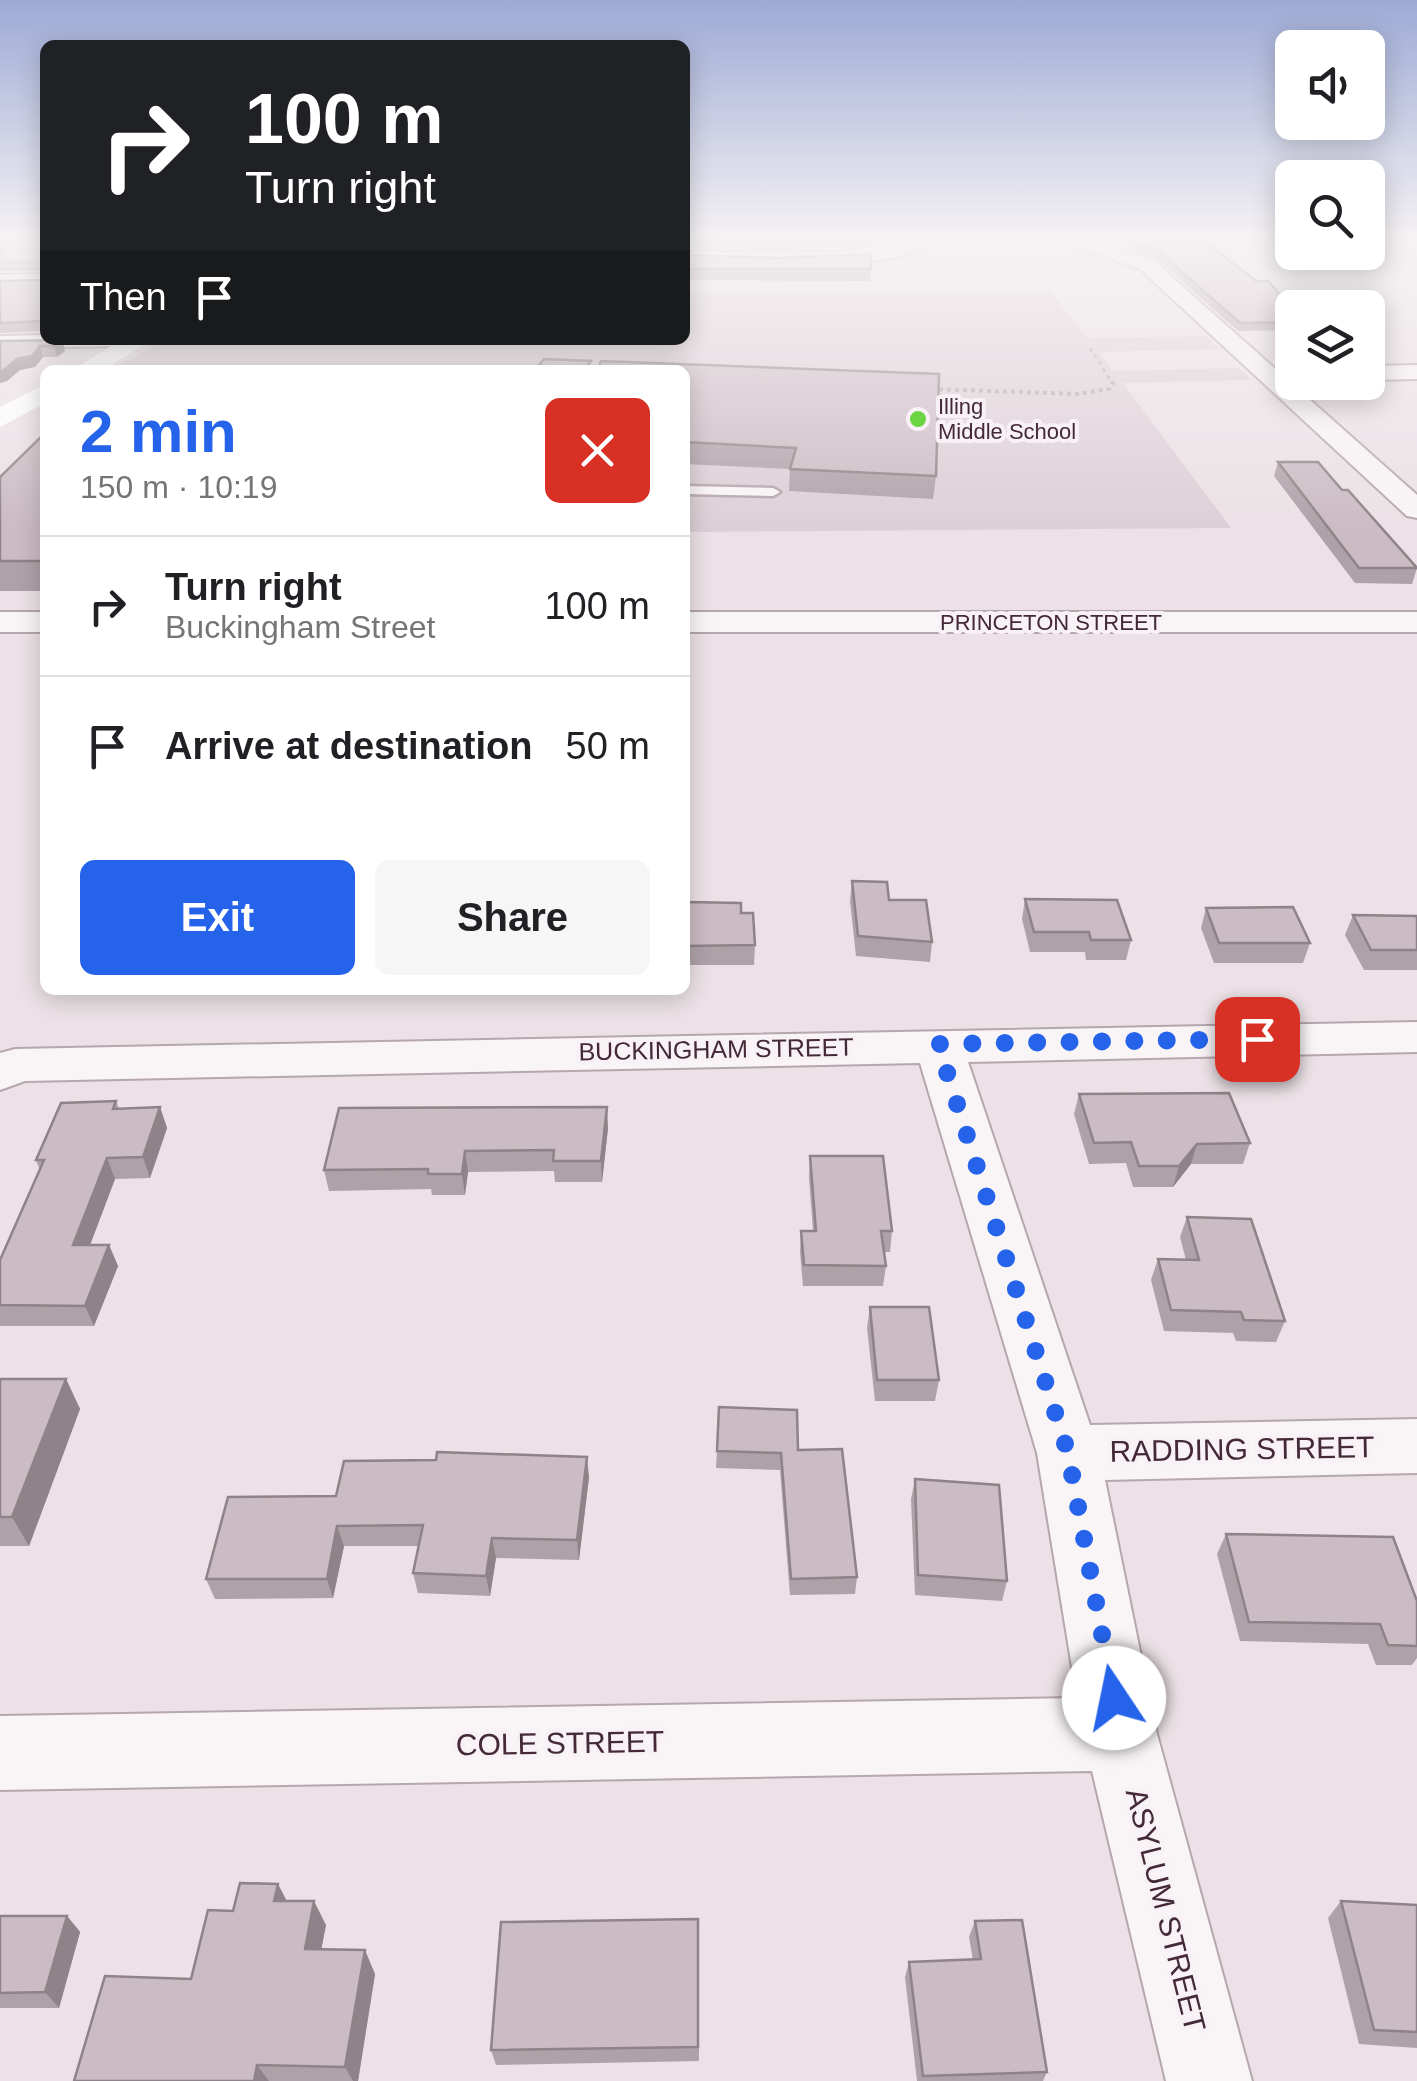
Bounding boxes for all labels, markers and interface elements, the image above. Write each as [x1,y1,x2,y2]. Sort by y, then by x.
map controls [1275,30,1385,400]
button: sound [1275,30,1385,140]
icon: right [80,80,210,210]
text: 100 m [245,80,443,158]
button: search [1275,160,1385,270]
text: Turn right [245,162,436,213]
icon: arrive [187,270,242,325]
text: Then [80,276,167,318]
button: layers [1275,290,1385,400]
place label: Illing Middle School [938,394,1076,444]
text: 2 min [80,398,237,465]
button: close [545,398,650,503]
marker: Illing Middle School [907,408,929,430]
text: 150 m · 10:19 [80,469,277,505]
text: Turn right [165,566,342,608]
icon: right [80,579,135,634]
text: 100 m [544,585,650,627]
text: Buckingham Street [165,609,435,645]
street label: PRINCETON STREET [940,610,1162,635]
icon: arrive [80,719,135,774]
text: Arrive at destination [165,725,532,767]
text: 50 m [566,725,650,767]
button: Exit [80,860,355,975]
button: Share [375,860,650,975]
pin [1215,997,1300,1082]
icon: arrive [1230,1012,1285,1067]
street label: BUCKINGHAM STREET [578,1033,854,1065]
street label: RADDING STREET [1109,1430,1375,1468]
position arrow [1062,1646,1166,1750]
street label: COLE STREET [456,1725,664,1761]
street label: ASYLUM STREET [1120,1785,1212,2035]

